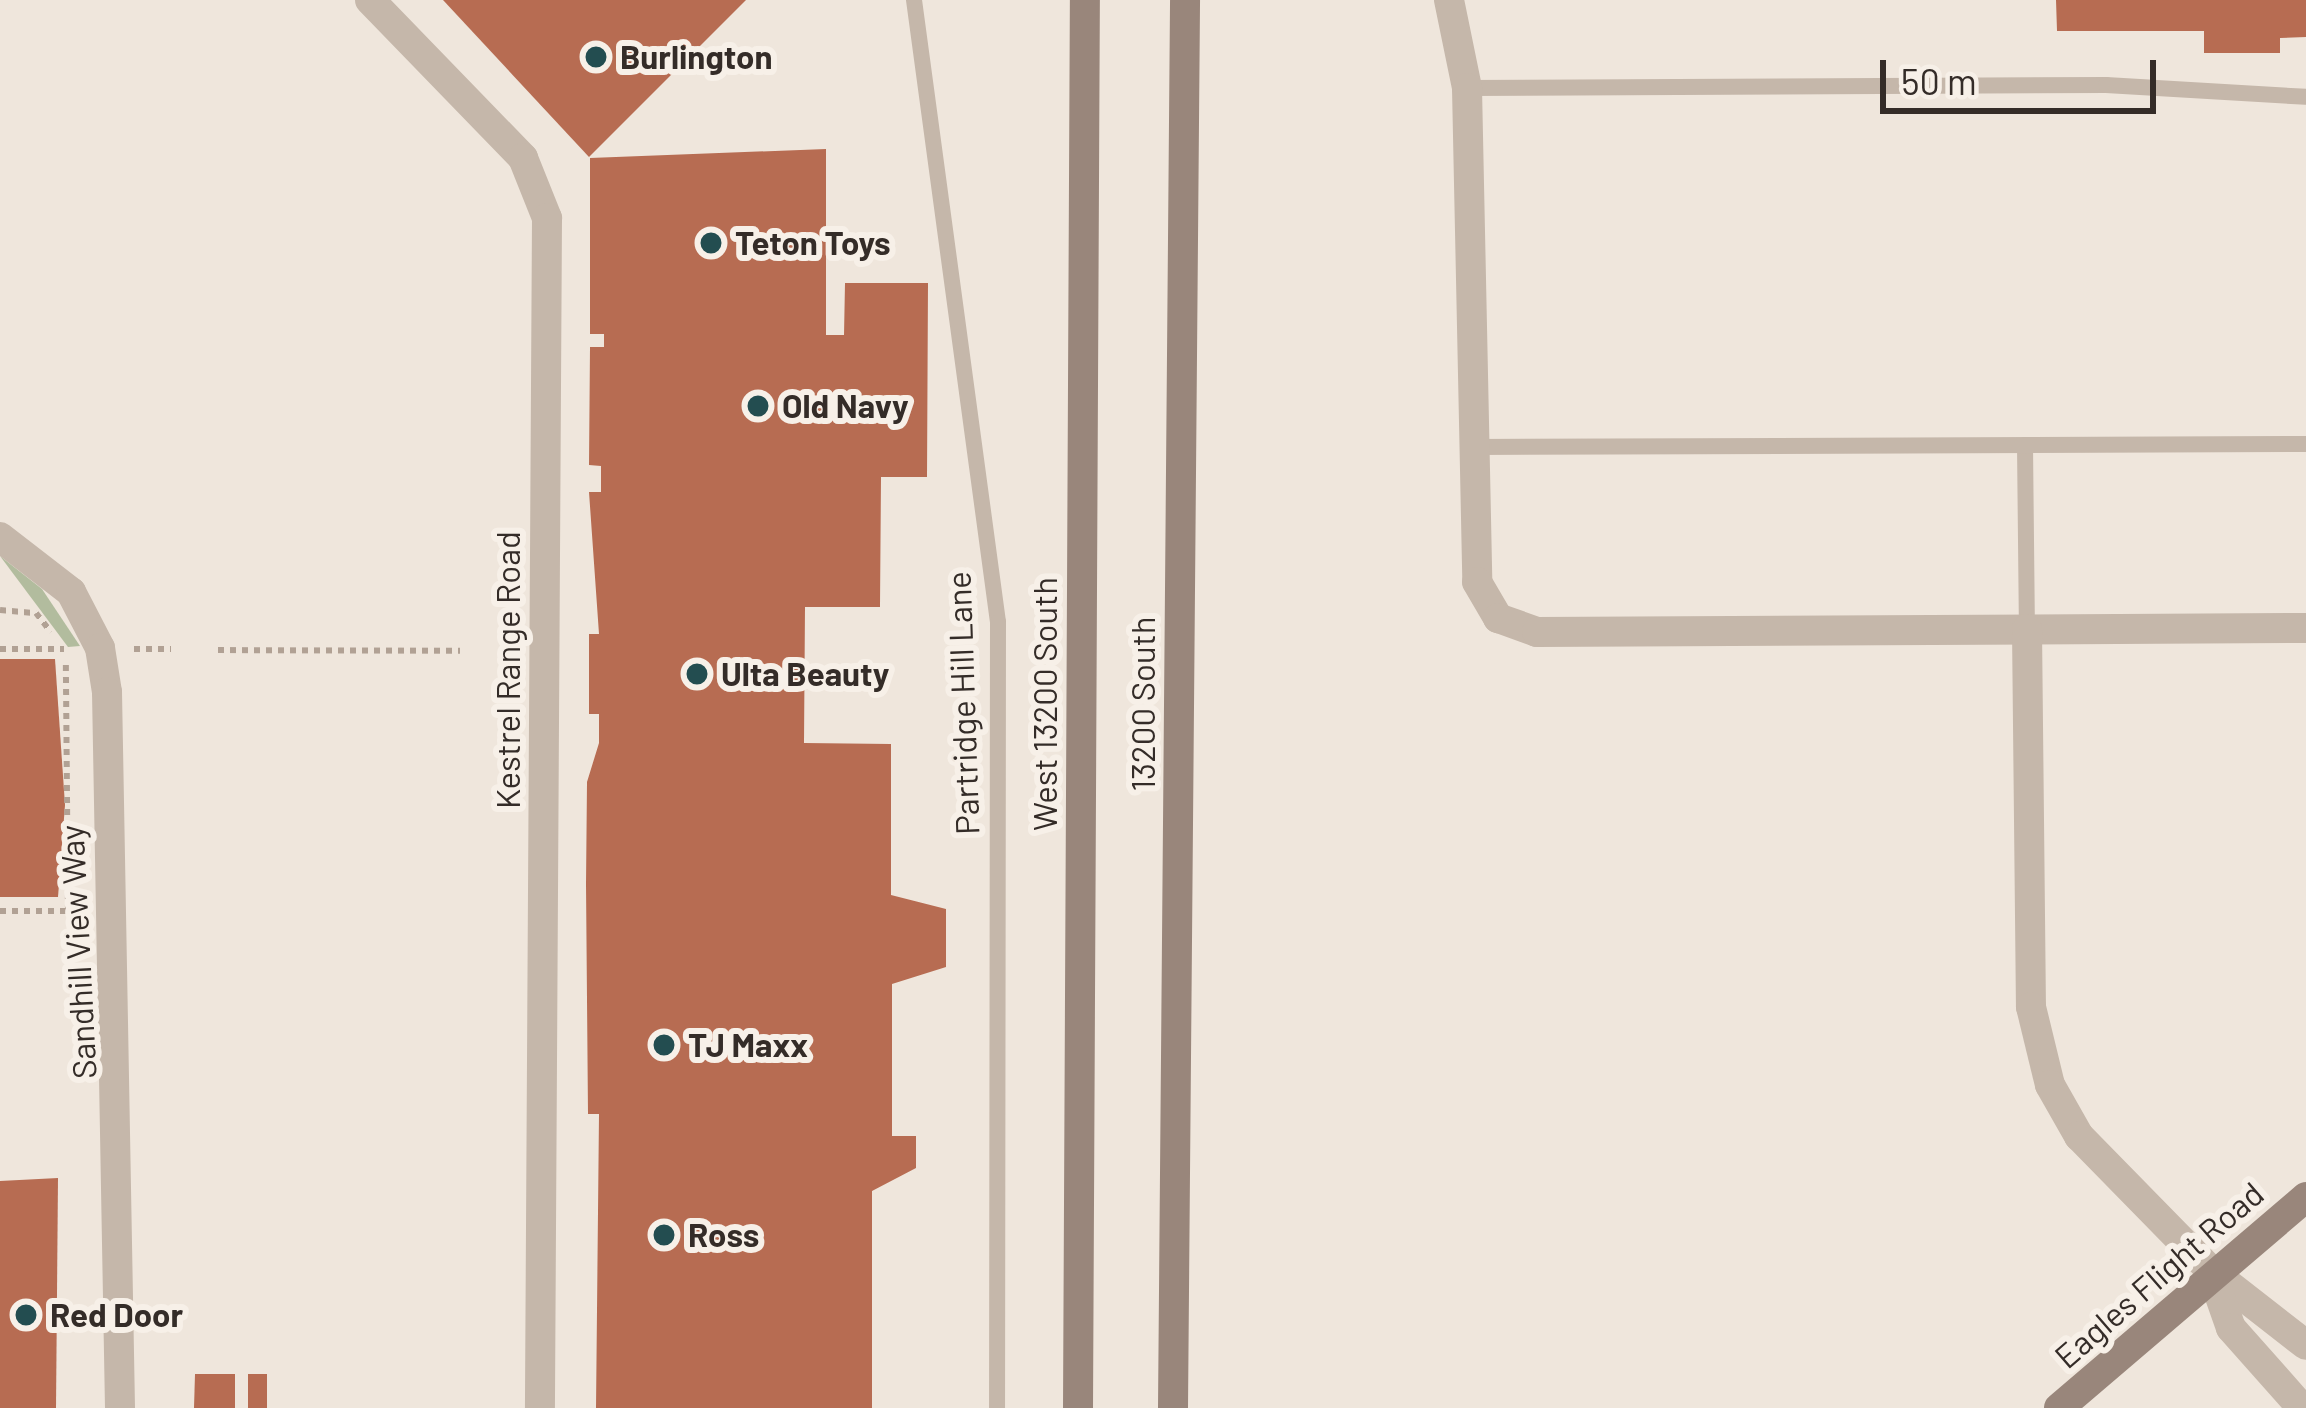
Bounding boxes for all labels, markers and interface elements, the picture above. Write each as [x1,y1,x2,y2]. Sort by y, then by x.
scale bar [1886,36,2162,110]
place label: Burlington [620,37,772,77]
marker: Burlington [583,44,609,70]
text: 50 m [1901,59,1977,102]
place label: Teton Toys [735,223,890,263]
marker: Teton Toys [698,230,724,256]
place label: Old Navy [782,386,909,426]
marker: Old Navy [745,393,771,419]
street label: Kestrel Range Road [488,531,528,809]
street label: Partridge Hill Lane [939,571,987,835]
street label: West 13200 South [1025,577,1065,831]
street label: 13200 South [1123,617,1163,791]
place label: Ulta Beauty [721,654,889,694]
marker: Ulta Beauty [684,661,710,687]
street label: Sandhill View Way [52,824,104,1080]
place label: TJ Maxx [688,1025,808,1065]
marker: TJ Maxx [651,1032,677,1058]
street label: Eagles Flight Road [2047,1174,2271,1376]
place label: Ross [688,1215,759,1255]
marker: Ross [651,1222,677,1248]
place label: Red Door [50,1295,183,1335]
marker: Red Door [13,1302,39,1328]

